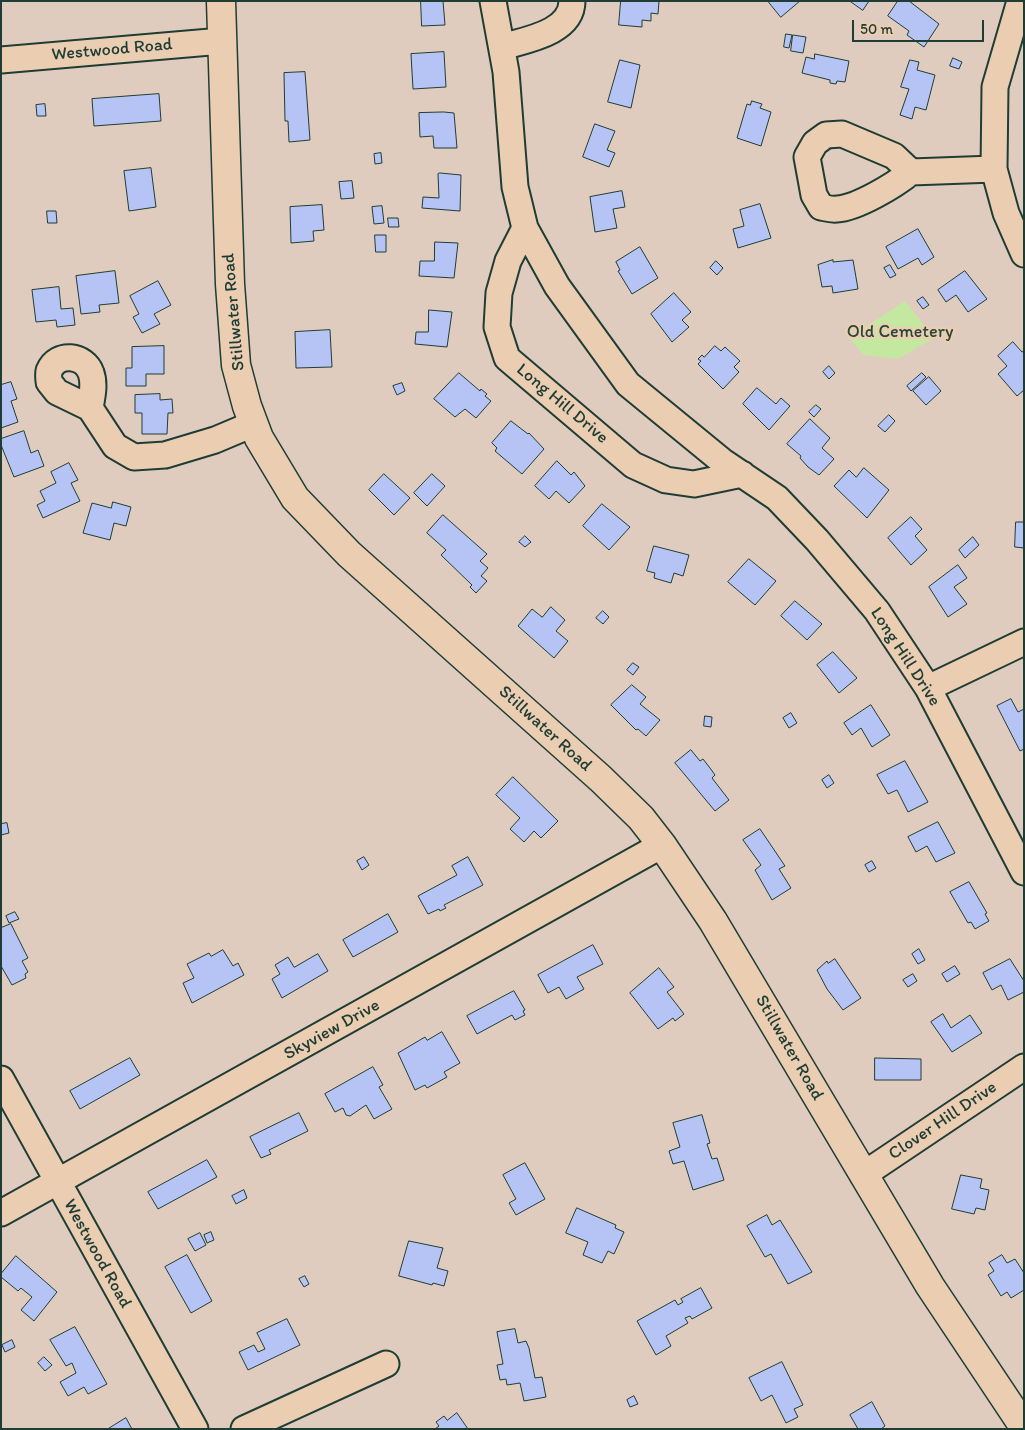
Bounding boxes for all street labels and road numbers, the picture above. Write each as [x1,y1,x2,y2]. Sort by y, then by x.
street label: Westwood Road [51,34,173,66]
street label: Stillwater Road [218,252,250,372]
street label: Long Hill Drive [512,359,612,449]
street label: Long Hill Drive [865,604,945,710]
street label: Stillwater Road [494,681,596,777]
street label: Stillwater Road [750,991,828,1105]
street label: Skyview Drive [280,995,384,1065]
street label: Clover Hill Drive [885,1077,1001,1165]
street label: Westwood Road [58,1196,136,1312]

